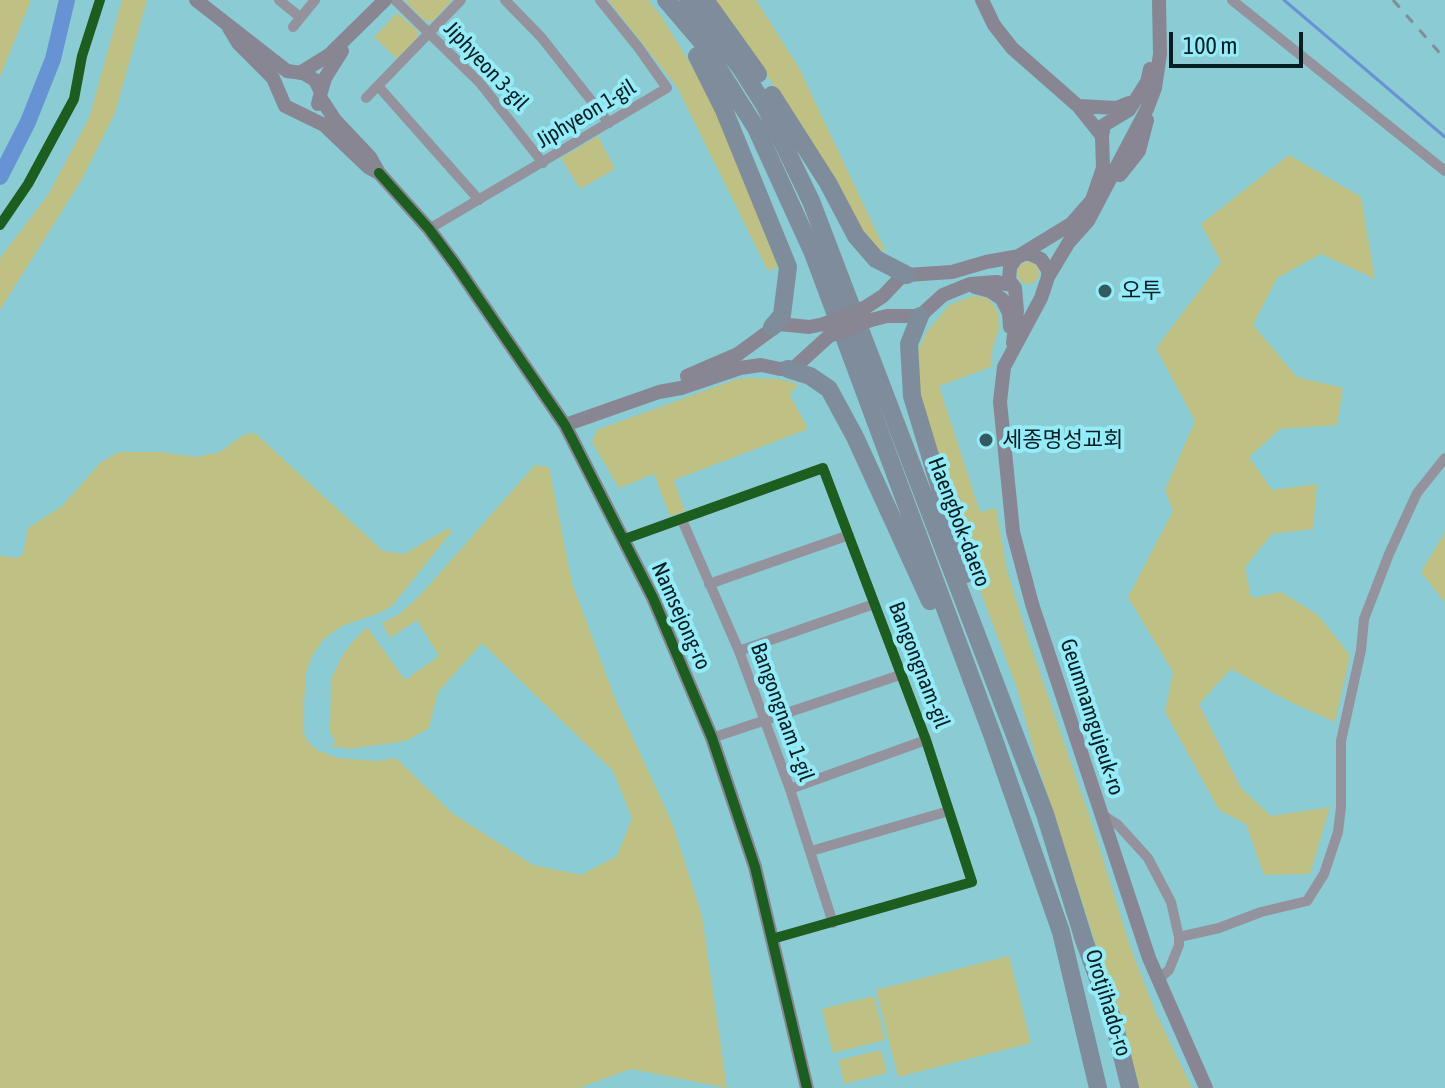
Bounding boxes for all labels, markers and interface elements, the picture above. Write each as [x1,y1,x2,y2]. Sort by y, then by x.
street label: Jiphyeon 3-gil [438,16,534,116]
scale bar [1173,16,1307,66]
text: 100 m [1183,32,1237,59]
street label: Jiphyeon 1-gil [532,74,640,154]
place label: 오투 [1121,278,1161,304]
marker: 오투 [1096,282,1114,300]
place label: 세종명성교회 [1002,427,1123,453]
marker: 세종명성교회 [977,431,995,449]
street label: Haengbok-daero [922,454,996,590]
street label: Namsejong-ro [646,558,716,674]
street label: Bangongnam-gil [883,598,955,732]
street label: Geumnamgujeuk-ro [1054,636,1130,798]
street label: Bangongnam 1-gil [745,639,819,785]
street label: Orotjihado-ro [1079,946,1137,1060]

